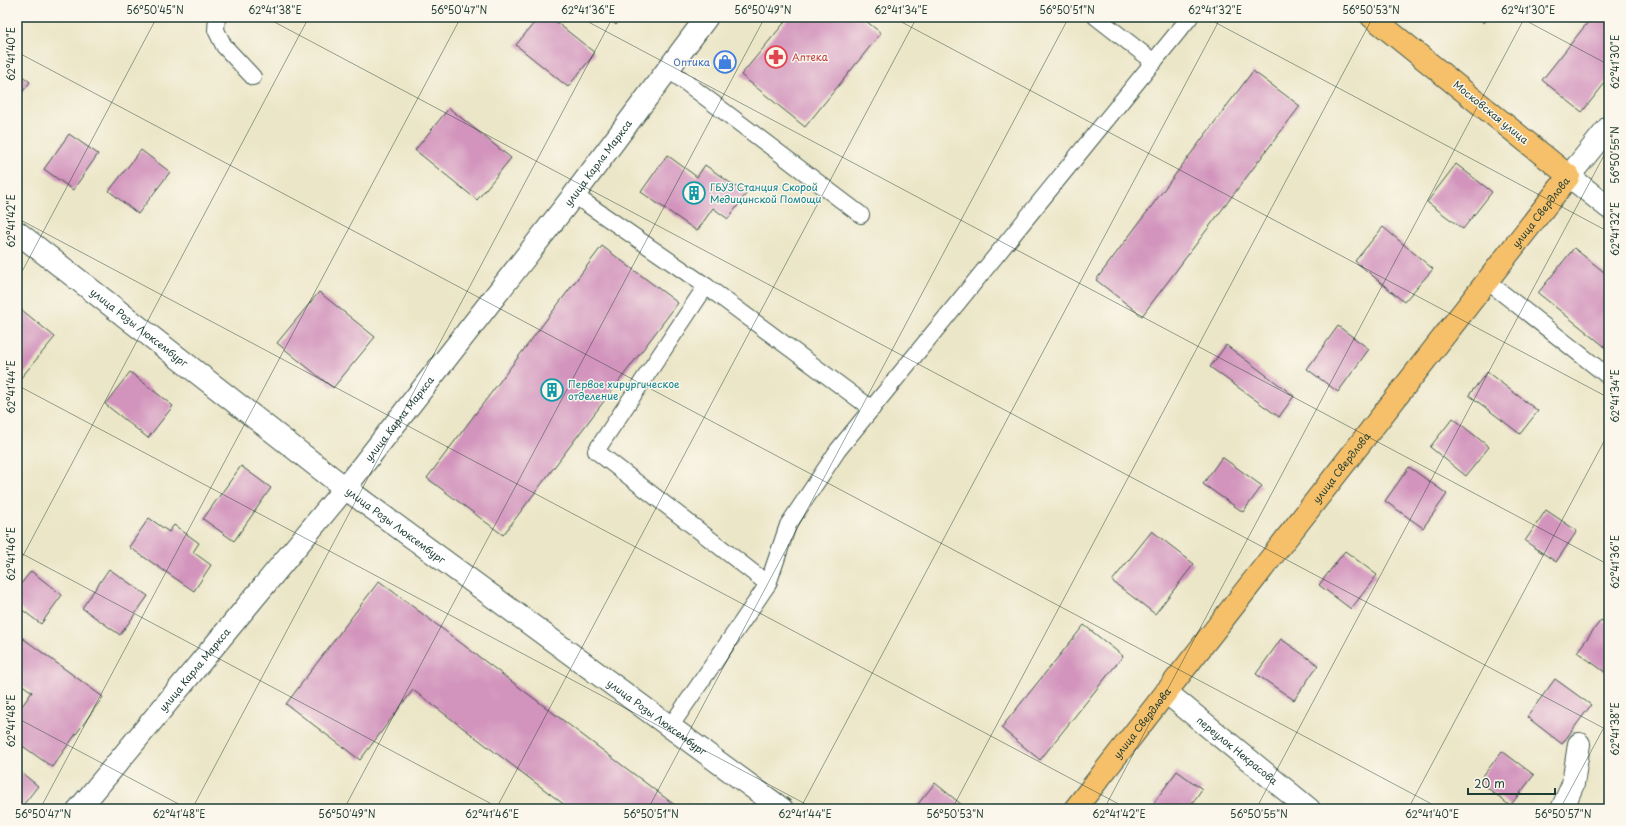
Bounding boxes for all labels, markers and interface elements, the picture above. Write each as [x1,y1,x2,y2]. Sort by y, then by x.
text: 56°50'45"N [126,2,184,17]
text: 62°41'38"E [248,2,302,17]
text: 56°50'47"N [431,2,488,17]
text: 62°41'36"E [561,2,615,17]
text: 56°50'49"N [734,2,792,17]
text: 62°41'34"E [874,2,928,17]
text: 56°50'51"N [1039,2,1095,17]
text: 62°41'32"E [1188,2,1242,17]
text: 56°50'53"N [1342,2,1400,17]
text: 62°41'30"E [1501,2,1555,17]
text: 62°41'40"E [3,27,18,81]
text: 62°41'30"E [1607,35,1622,89]
pharmacy icon: Аптека [763,44,789,70]
shop icon: Оптика [712,49,738,75]
place label: Аптека [792,49,829,64]
place label: Оптика [673,54,711,69]
street label: Московская улица [1450,77,1533,147]
street label: улица Карла Маркса [560,116,635,209]
text: 56°50'55"N [1607,126,1622,184]
street label: улица Свердлова [1508,173,1573,250]
place label: ГБУЗ Станция Скорой Медицинской Помощи [710,179,822,206]
building icon: ГБУЗ Станция Скорой Медицинской Помощи [681,180,707,206]
text: 62°41'42"E [3,194,18,248]
text: 62°41'32"E [1607,202,1622,256]
street label: улица Розы Люксембург [87,284,192,370]
text: 62°41'44"E [3,360,18,414]
text: 62°41'34"E [1607,369,1622,423]
street label: улица Карла Маркса [361,372,437,464]
place label: Первое хирургическое отделение [568,376,680,403]
building icon: Первое хирургическое отделение [539,377,565,403]
street label: улица Свердлова [1309,428,1374,506]
street label: улица Розы Люксембург [343,483,449,567]
text: 62°41'46"E [3,527,18,581]
text: 62°41'36"E [1607,535,1622,589]
street label: улица Карла Маркса [155,624,234,714]
street label: улица Розы Люксембург [604,675,710,759]
street label: улица Свердлова [1109,684,1175,761]
text: 62°41'48"E [3,694,18,748]
text: 62°41'38"E [1607,702,1622,756]
street label: переулок Некрасова [1194,712,1282,788]
scale bar [1468,770,1555,796]
text: 20 m [1474,774,1505,792]
text: 56°50'47"N [15,806,72,821]
text: 62°41'48"E [152,806,206,821]
text: 56°50'49"N [318,806,376,821]
text: 62°41'46"E [465,806,519,821]
text: 56°50'51"N [623,806,679,821]
text: 62°41'44"E [778,806,832,821]
text: 56°50'53"N [926,806,984,821]
text: 62°41'42"E [1092,806,1146,821]
text: 56°50'55"N [1230,806,1288,821]
text: 62°41'40"E [1405,806,1459,821]
text: 56°50'57"N [1534,806,1592,821]

